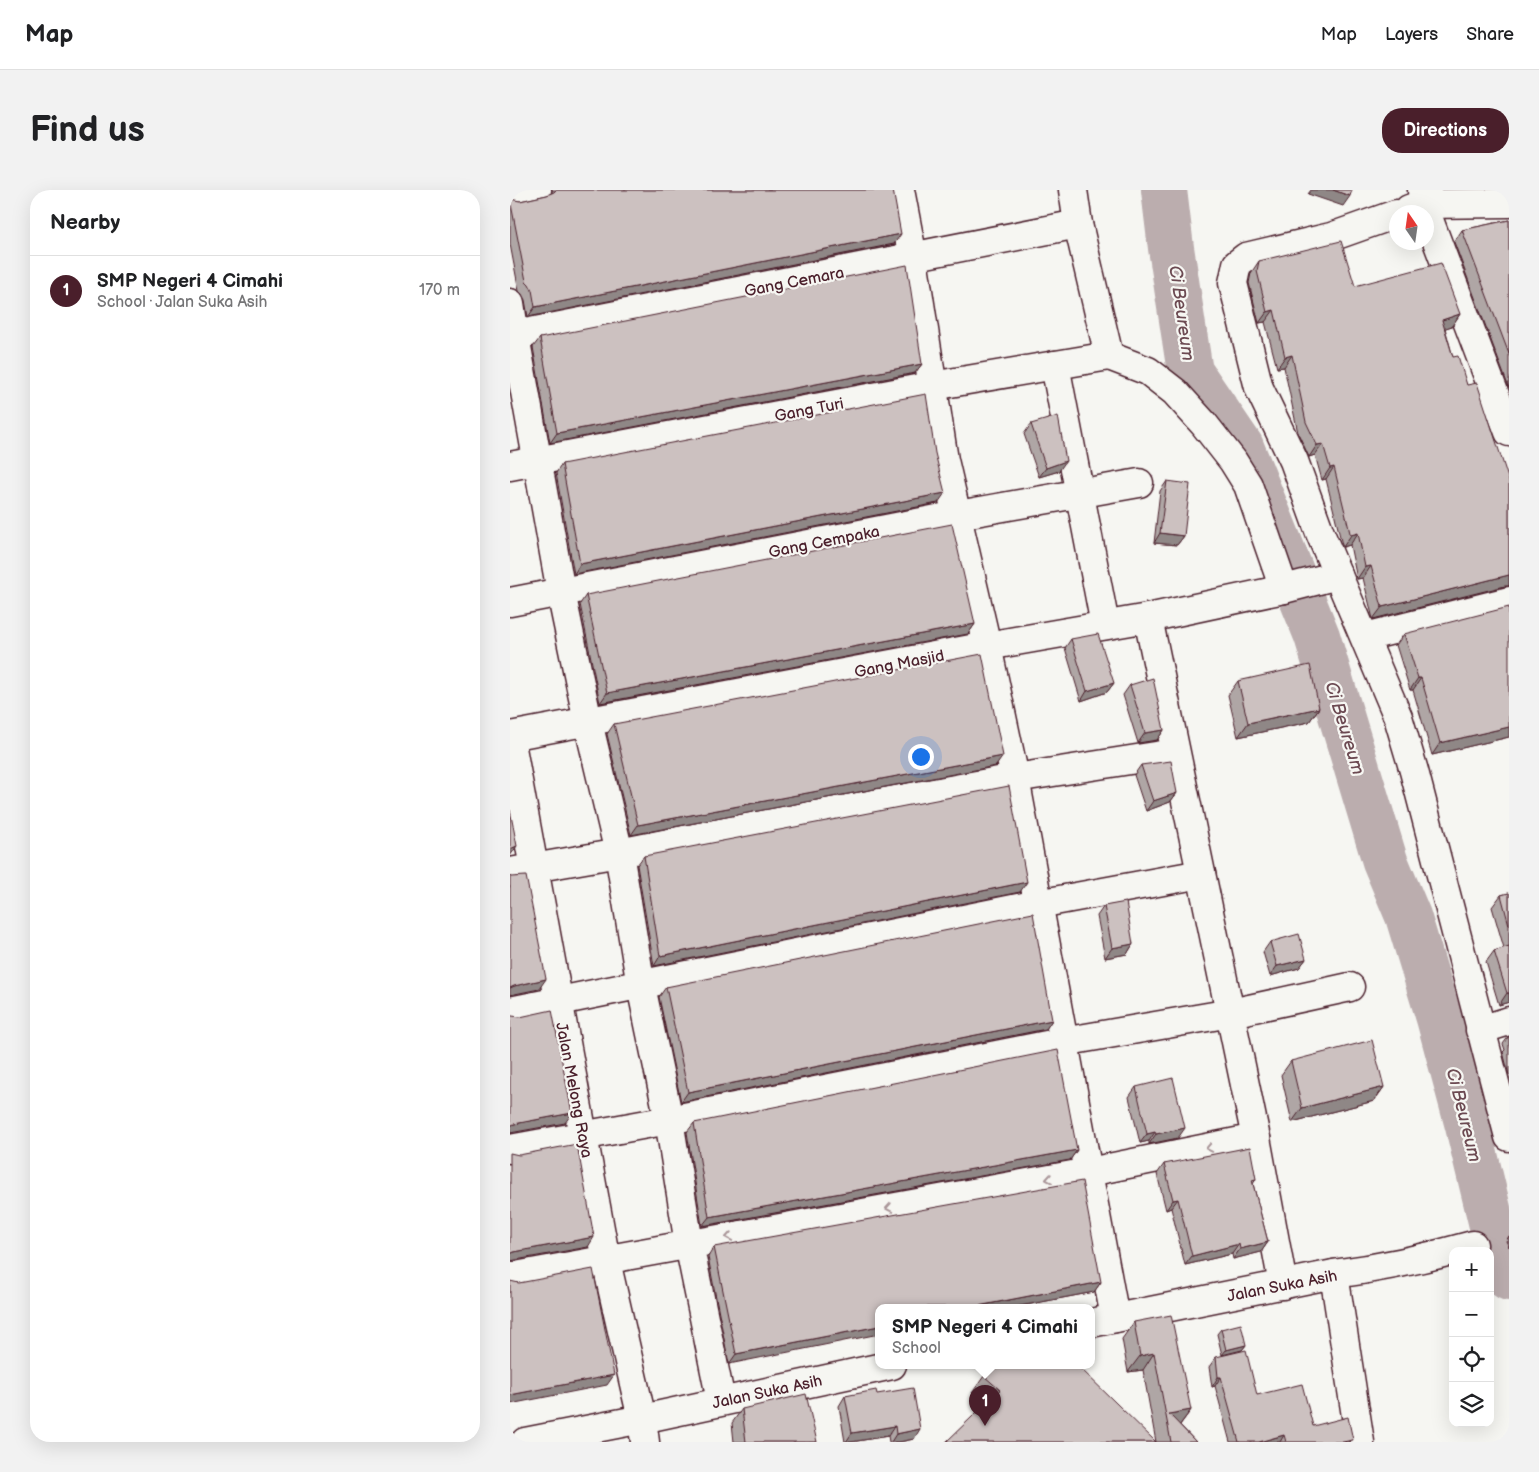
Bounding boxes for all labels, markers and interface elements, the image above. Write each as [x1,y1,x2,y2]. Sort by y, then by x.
text: Map [25,20,73,49]
text: Map [1321,24,1357,45]
text: Layers [1385,24,1438,45]
text: Share [1466,24,1514,45]
button: Directions [1382,108,1509,153]
text: Find us [30,109,145,152]
north arrow [1389,205,1434,250]
text: Nearby [50,210,120,235]
street label: Gang Cemara [743,263,846,301]
water label: Ci Beureum [1164,264,1199,362]
text: SMP Negeri 4 Cimahi [97,270,283,293]
text: 1 [63,281,69,300]
text: 170 m [419,281,460,300]
text: School · Jalan Suka Asih [97,293,267,312]
street label: Gang Turi [773,394,845,426]
street label: Gang Cempaka [767,522,881,563]
street label: Gang Masjid [853,646,946,682]
water label: Ci Beureum [1320,679,1369,777]
your location [908,744,934,770]
street label: Jalan Melong Raya [551,1021,596,1160]
water label: Ci Beureum [1442,1066,1485,1164]
one-way arrow [1204,1142,1213,1152]
one-way arrow [1045,1173,1053,1183]
one-way arrow [885,1202,894,1212]
one-way arrow [725,1231,734,1241]
map controls [1449,1247,1494,1427]
button: + [1449,1247,1494,1292]
street label: Jalan Suka Asih [1226,1266,1339,1306]
button: − [1449,1292,1494,1337]
popup [875,1304,1095,1369]
text: SMP Negeri 4 Cimahi [892,1316,1078,1339]
button: locate [1449,1337,1494,1382]
text: School [892,1339,941,1358]
street label: Jalan Suka Asih [711,1372,824,1413]
button: layers [1449,1382,1494,1427]
pin: 1 [969,1385,1001,1426]

